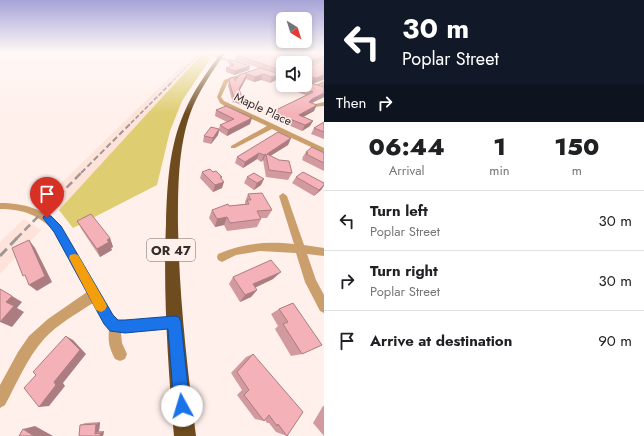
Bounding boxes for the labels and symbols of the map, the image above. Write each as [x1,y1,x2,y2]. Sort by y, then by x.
north arrow [276,12,312,48]
street label: Maple Place [231,88,295,130]
pin [30,177,64,218]
road number: OR 47 [147,239,195,261]
position arrow [161,385,203,427]

